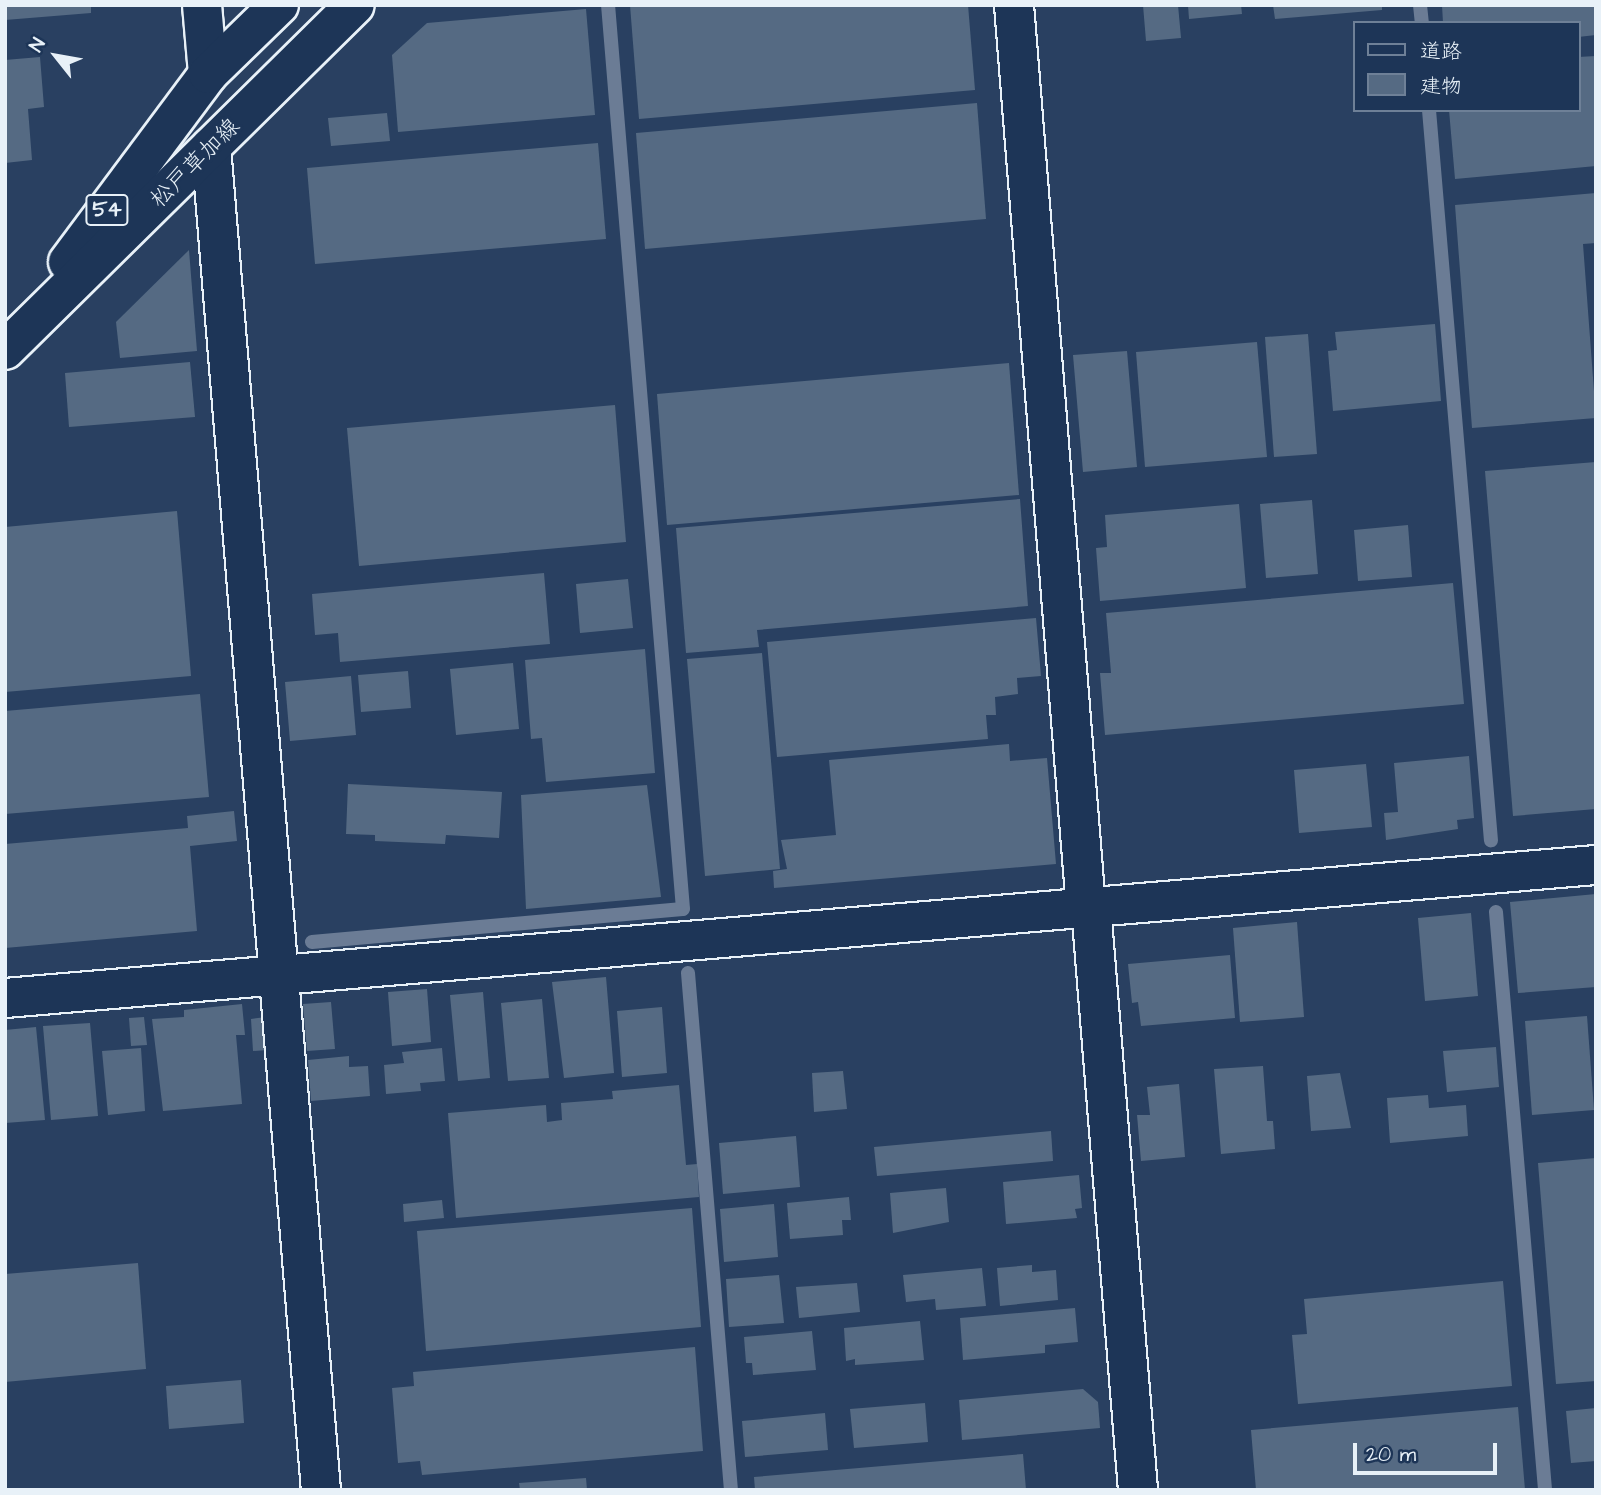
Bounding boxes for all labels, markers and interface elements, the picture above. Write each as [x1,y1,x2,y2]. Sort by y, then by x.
north arrow [21,21,91,91]
legend [1352,21,1580,112]
text: N [23,33,52,57]
text: 道路 [1420,37,1462,66]
text: 建物 [1420,72,1462,101]
street label: 松戸草加線 [145,113,245,213]
road number: 54 [84,192,130,228]
scale bar [1356,1428,1500,1472]
text: 20 m [1366,1440,1416,1469]

